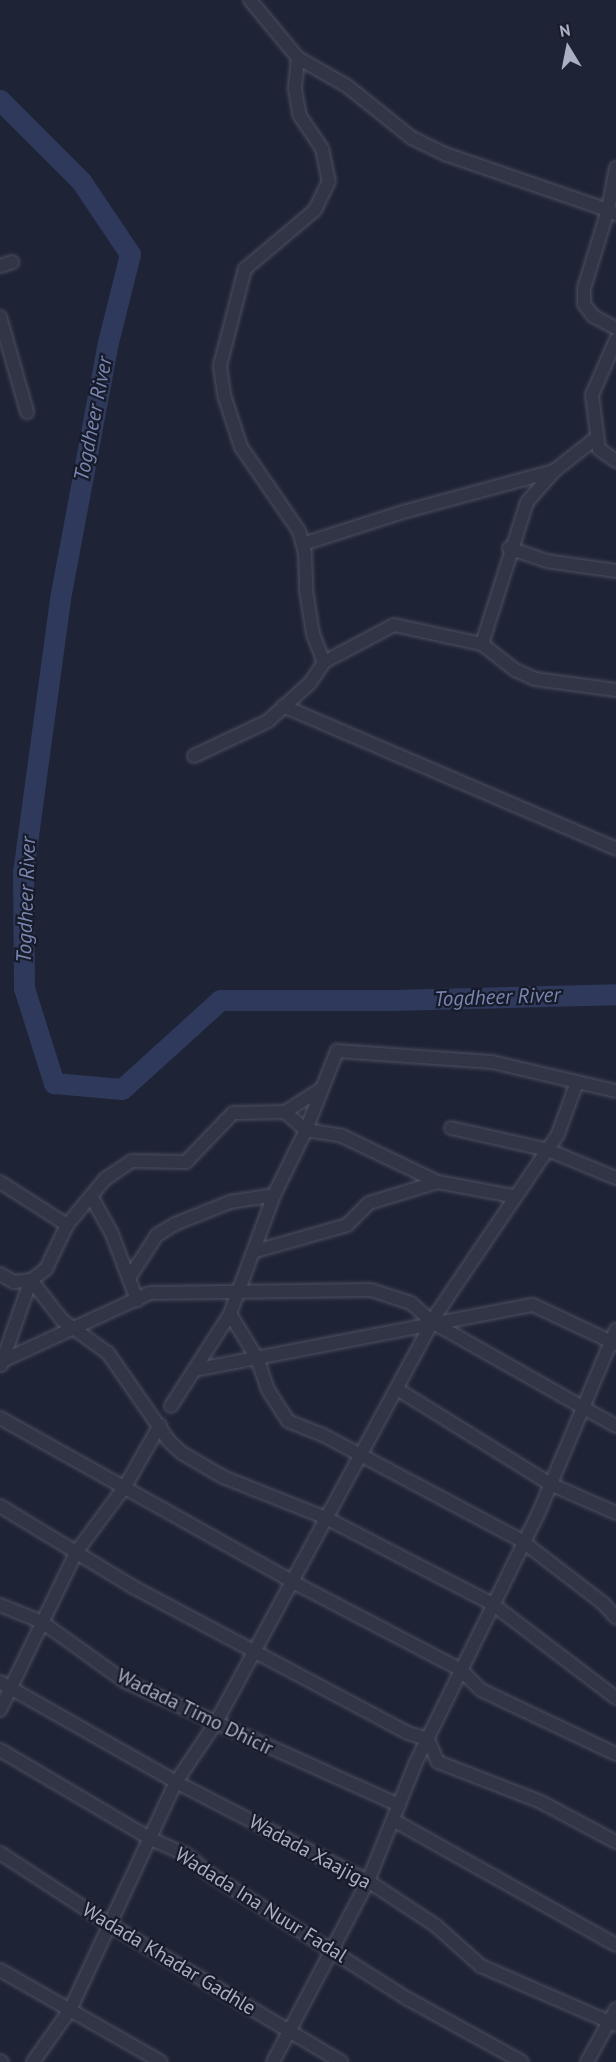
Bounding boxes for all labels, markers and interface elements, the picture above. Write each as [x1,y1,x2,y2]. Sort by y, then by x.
north arrow [538,18,598,78]
text: N [558,20,572,41]
water label: Togdheer River [69,355,117,483]
water label: Togdheer River [11,836,41,964]
water label: Togdheer River [433,982,561,1012]
street label: Wadada Timo Dhicir [113,1664,277,1760]
street label: Wadada Xaajiga [245,1810,375,1894]
street label: Wadada Ina Nuur Fadal [171,1842,351,1968]
street label: Wadada Khadar Gadhle [78,1898,260,2020]

